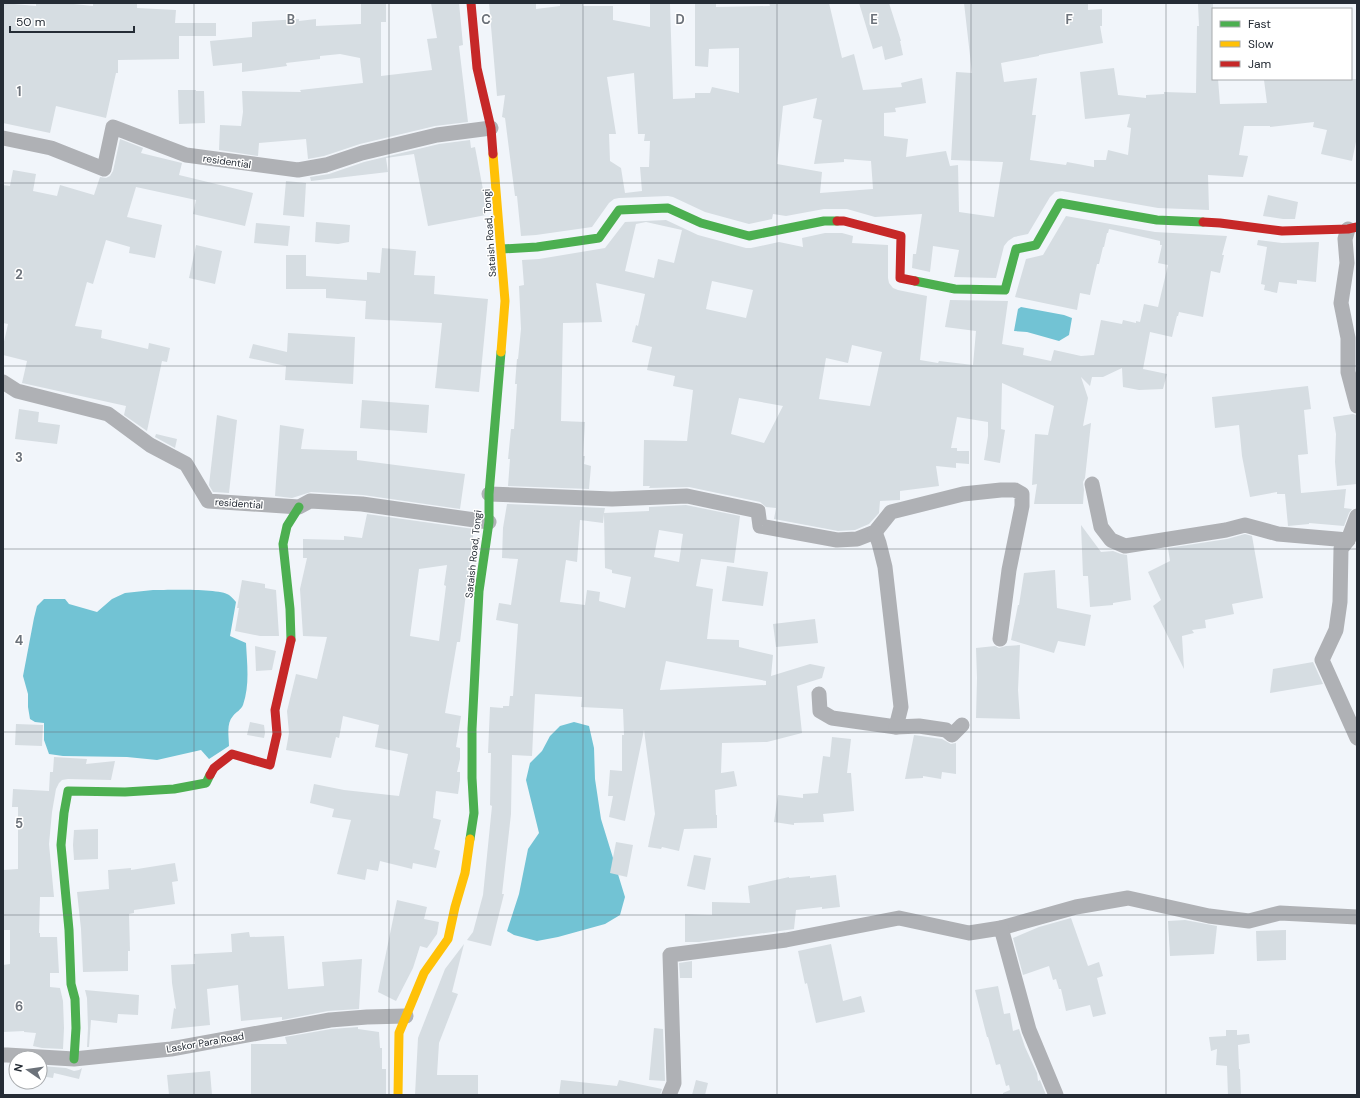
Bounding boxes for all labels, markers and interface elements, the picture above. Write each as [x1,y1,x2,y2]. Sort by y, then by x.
scale bar [10,8,134,34]
legend [1212,8,1352,80]
text: B [287,11,295,28]
text: C [481,11,491,28]
text: D [675,11,685,28]
text: E [870,11,878,28]
text: F [1065,11,1073,28]
text: 50 m [16,14,45,30]
text: Fast [1248,16,1271,32]
text: Slow [1248,36,1274,52]
text: Jam [1248,56,1271,72]
text: 1 [17,83,21,100]
street label: residential [202,152,252,171]
street label: Sataish Road, Tongi [480,188,499,278]
text: 2 [15,266,23,283]
text: 3 [15,449,23,466]
street label: residential [214,495,264,512]
street label: Sataish Road, Tongi [462,509,485,599]
text: 4 [15,632,23,649]
text: 5 [15,815,23,832]
text: 6 [15,998,23,1015]
street label: Laskor Para Road [165,1029,245,1056]
north arrow [8,1050,48,1090]
text: N [11,1062,26,1073]

